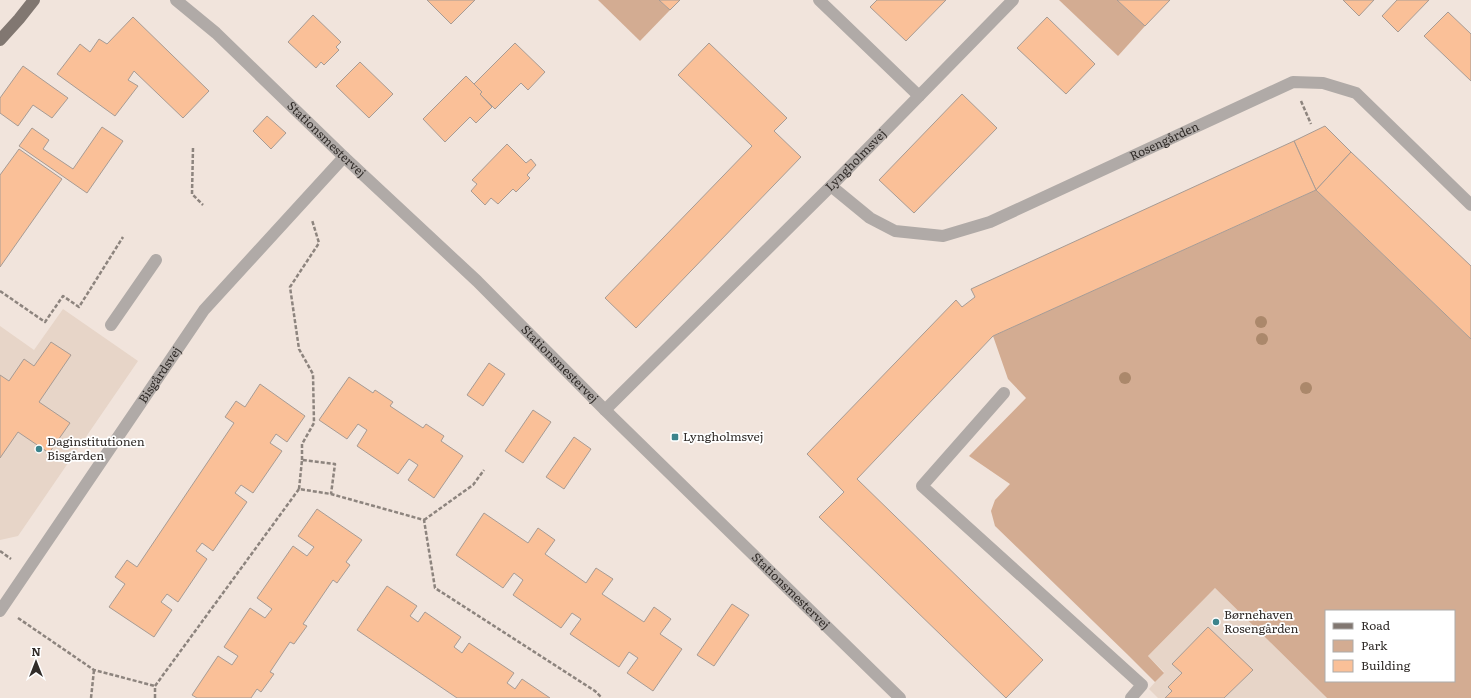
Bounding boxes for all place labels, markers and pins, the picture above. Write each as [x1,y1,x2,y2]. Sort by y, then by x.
place label: Lyngholmsvej [683,427,764,445]
place label: Daginstitutionen Bisgården [47,432,145,464]
marker: Lyngholmsvej [670,432,680,442]
marker: Daginstitutionen Bisgården [34,444,44,454]
place label: Børnehaven Rosengården [1224,605,1298,637]
marker: Børnehaven Rosengården [1211,617,1221,627]

